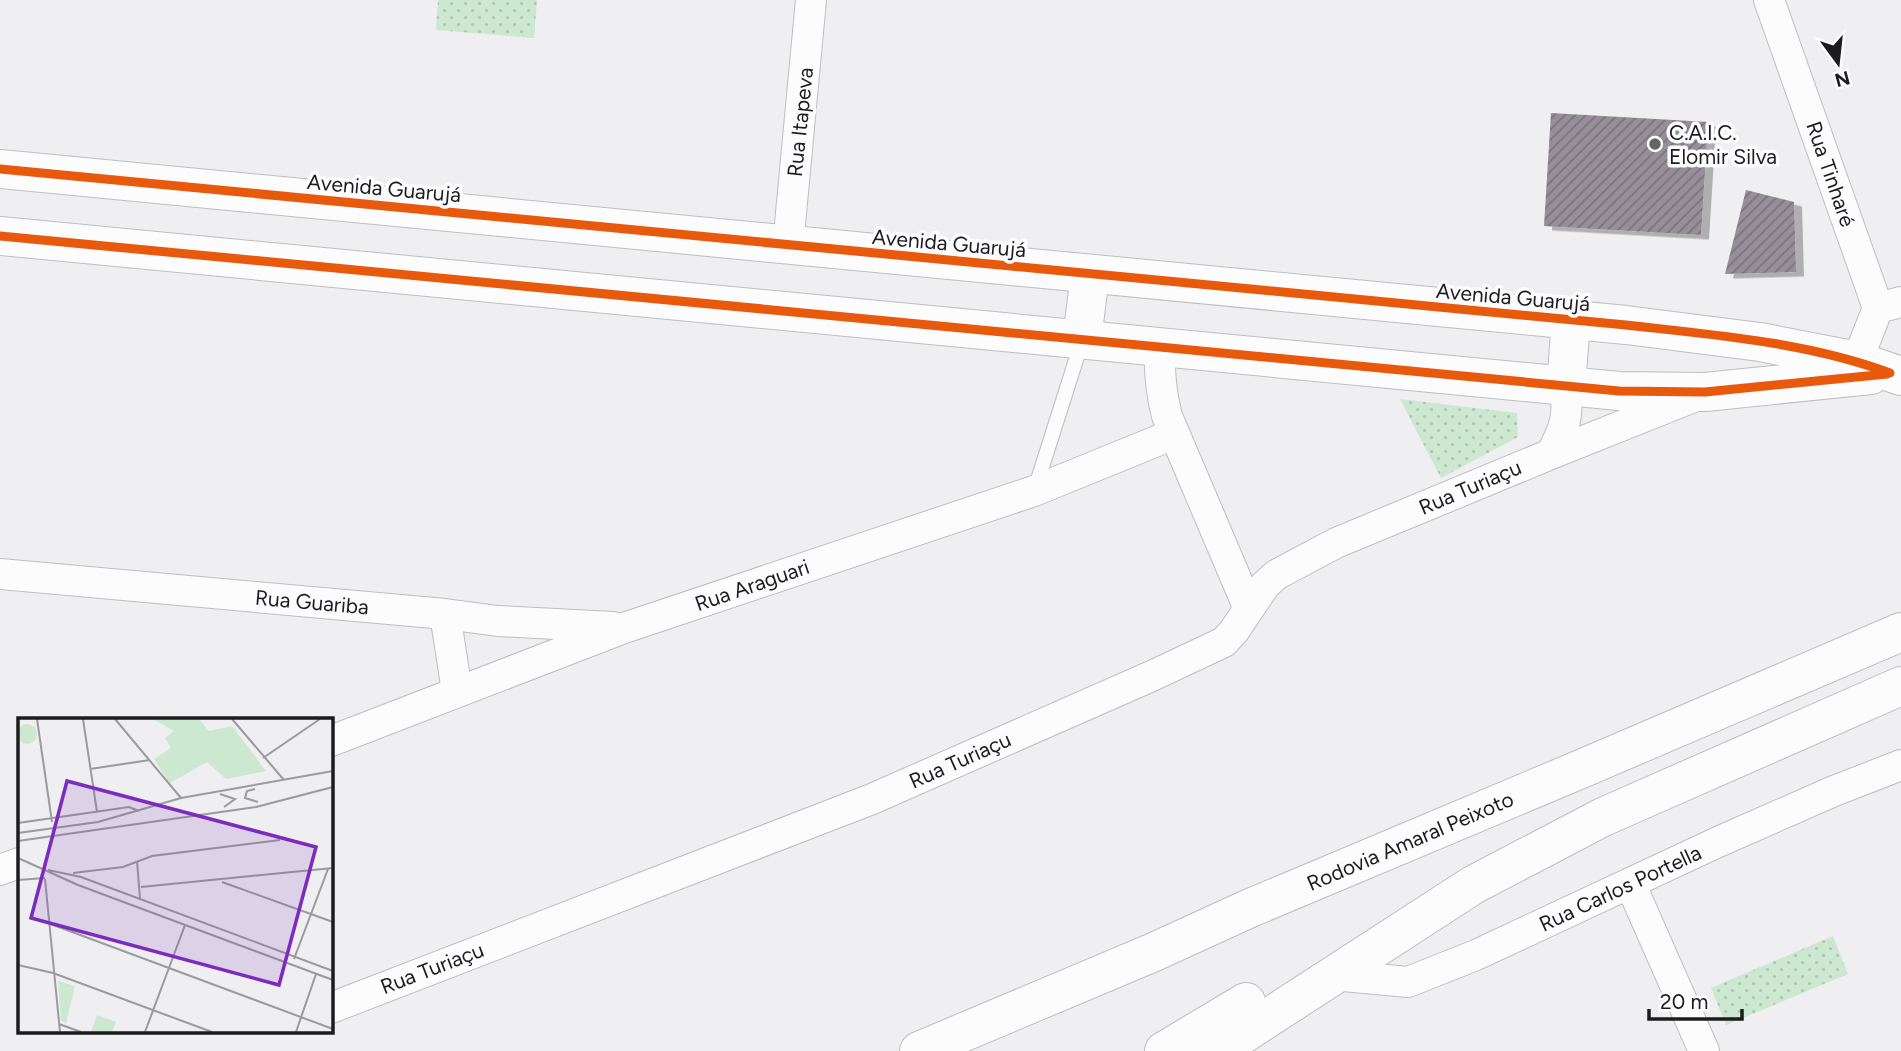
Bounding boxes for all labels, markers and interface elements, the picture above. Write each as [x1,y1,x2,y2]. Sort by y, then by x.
north arrow [1803,28,1873,98]
street label: Rua Itapeva [782,66,818,178]
text: N [1832,66,1852,92]
street label: Rua Tinharé [1801,118,1861,230]
place label: C.A.I.C. Elomir Silva [1669,120,1777,169]
marker: C.A.I.C. Elomir Silva [1647,136,1663,152]
street label: Avenida Guarujá [306,169,462,207]
street label: Avenida Guarujá [871,224,1027,262]
street label: Avenida Guarujá [1435,278,1591,316]
street label: Rua Turiaçu [1415,454,1525,520]
street label: Rua Araguari [691,554,813,616]
street label: Rua Guariba [254,585,370,619]
inset map [18,718,332,1034]
street label: Rua Turiaçu [905,726,1015,794]
street label: Rodovia Amaral Peixoto [1303,786,1517,896]
street label: Rua Carlos Portella [1535,839,1705,937]
street label: Rua Turiaçu [377,937,487,999]
scale bar [1649,978,1742,1022]
text: 20 m [1660,989,1708,1014]

